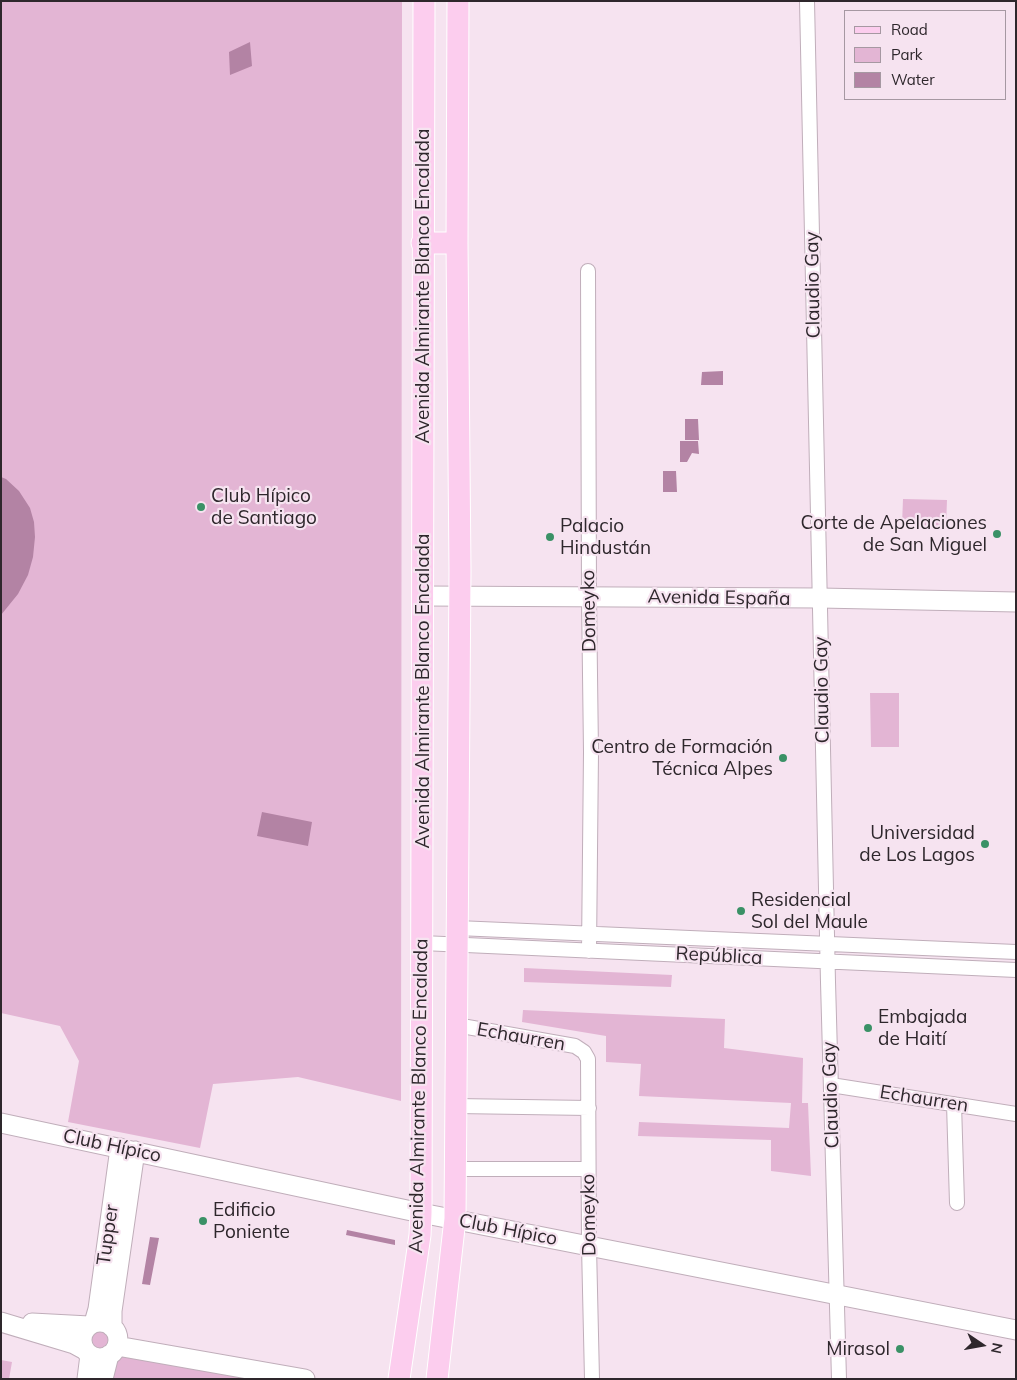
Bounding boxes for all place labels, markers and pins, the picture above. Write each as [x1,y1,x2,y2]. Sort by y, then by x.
place label: Club Hípico de Santiago [211,485,317,529]
marker: Club Hípico de Santiago [195,501,207,513]
place label: Corte de Apelaciones de San Miguel [801,512,987,556]
place label: Palacio Hindustán [560,515,651,559]
marker: Corte de Apelaciones de San Miguel [991,528,1003,540]
marker: Palacio Hindustán [544,531,556,543]
place label: Centro de Formación Técnica Alpes [591,736,773,780]
marker: Centro de Formación Técnica Alpes [777,752,789,764]
place label: Universidad de Los Lagos [859,822,975,866]
marker: Universidad de Los Lagos [979,838,991,850]
place label: Residencial Sol del Maule [751,889,868,933]
marker: Residencial Sol del Maule [735,905,747,917]
place label: Embajada de Haití [878,1006,967,1050]
marker: Embajada de Haití [862,1022,874,1034]
place label: Edificio Poniente [213,1199,290,1243]
marker: Edificio Poniente [197,1215,209,1227]
place label: Mirasol [826,1338,890,1360]
marker: Mirasol [894,1343,906,1355]

